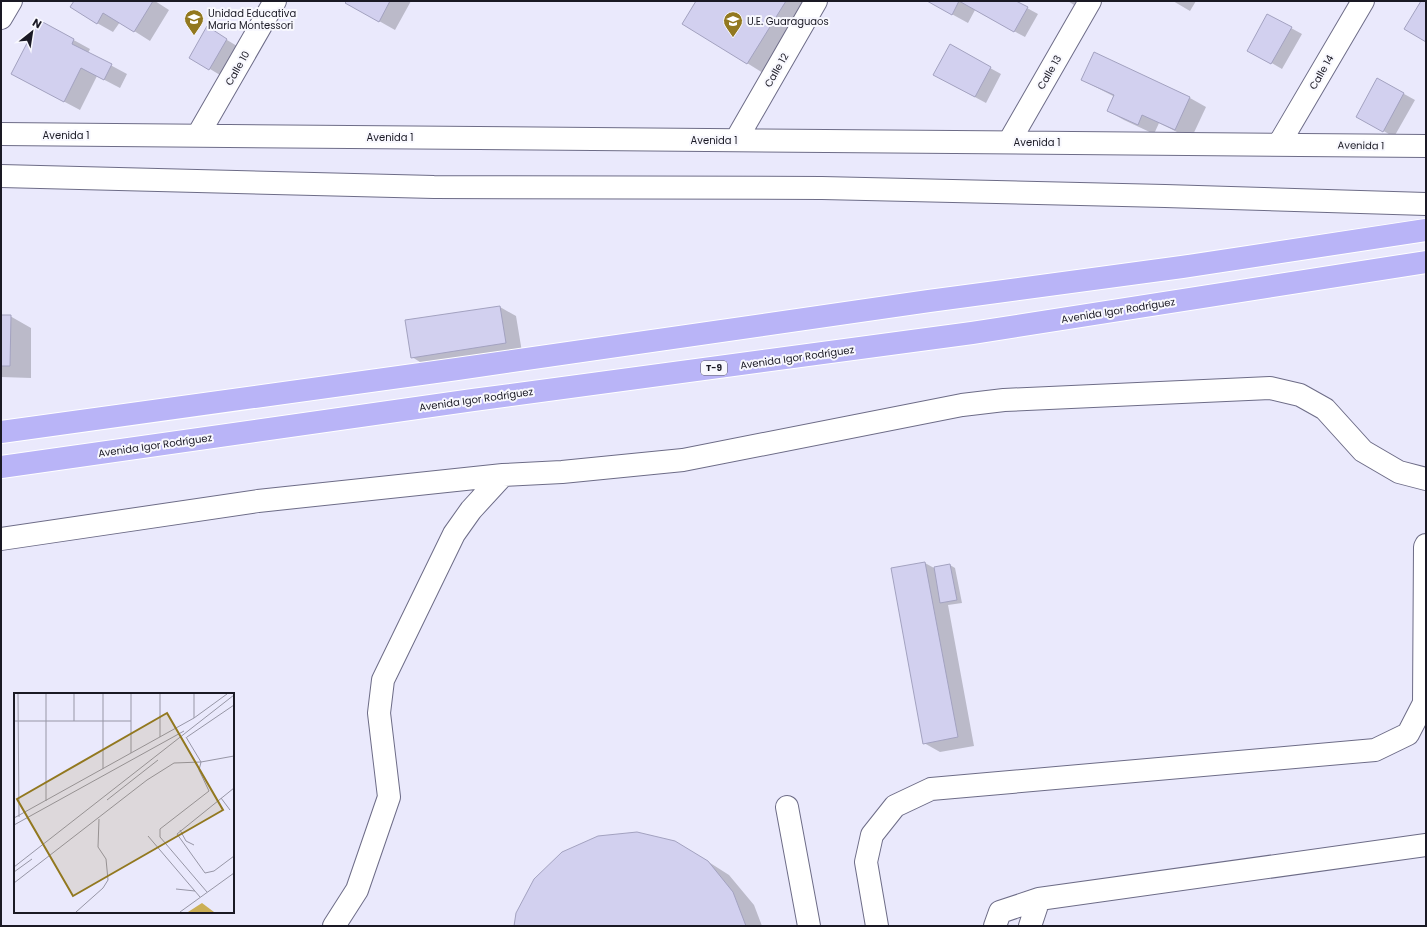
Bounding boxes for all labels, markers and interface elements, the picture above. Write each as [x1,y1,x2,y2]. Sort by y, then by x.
place label: Unidad Educativa Maria Montessori [208,6,296,33]
school or university icon: Unidad Educativa Maria Montessori [183,8,205,36]
school or university icon: U.E. Guaraguaos [722,10,744,38]
north arrow [12,12,52,52]
text: N [29,14,45,32]
place label: U.E. Guaraguaos [747,14,829,29]
street label: Calle 10 [222,48,253,88]
street label: Calle 12 [761,50,792,90]
street label: Calle 13 [1034,52,1065,92]
street label: Calle 14 [1305,52,1337,92]
street label: Avenida 1 [43,128,89,143]
street label: Avenida 1 [367,130,413,145]
street label: Avenida 1 [691,133,737,148]
street label: Avenida 1 [1014,135,1060,150]
street label: Avenida 1 [1337,138,1385,153]
street label: Avenida Igor Rodríguez [1060,294,1176,327]
street label: Avenida Igor Rodríguez [739,342,855,373]
road number: T-9 [701,361,727,375]
street label: Avenida Igor Rodríguez [418,384,534,415]
street label: Avenida Igor Rodríguez [97,430,213,461]
inset map [14,693,234,913]

